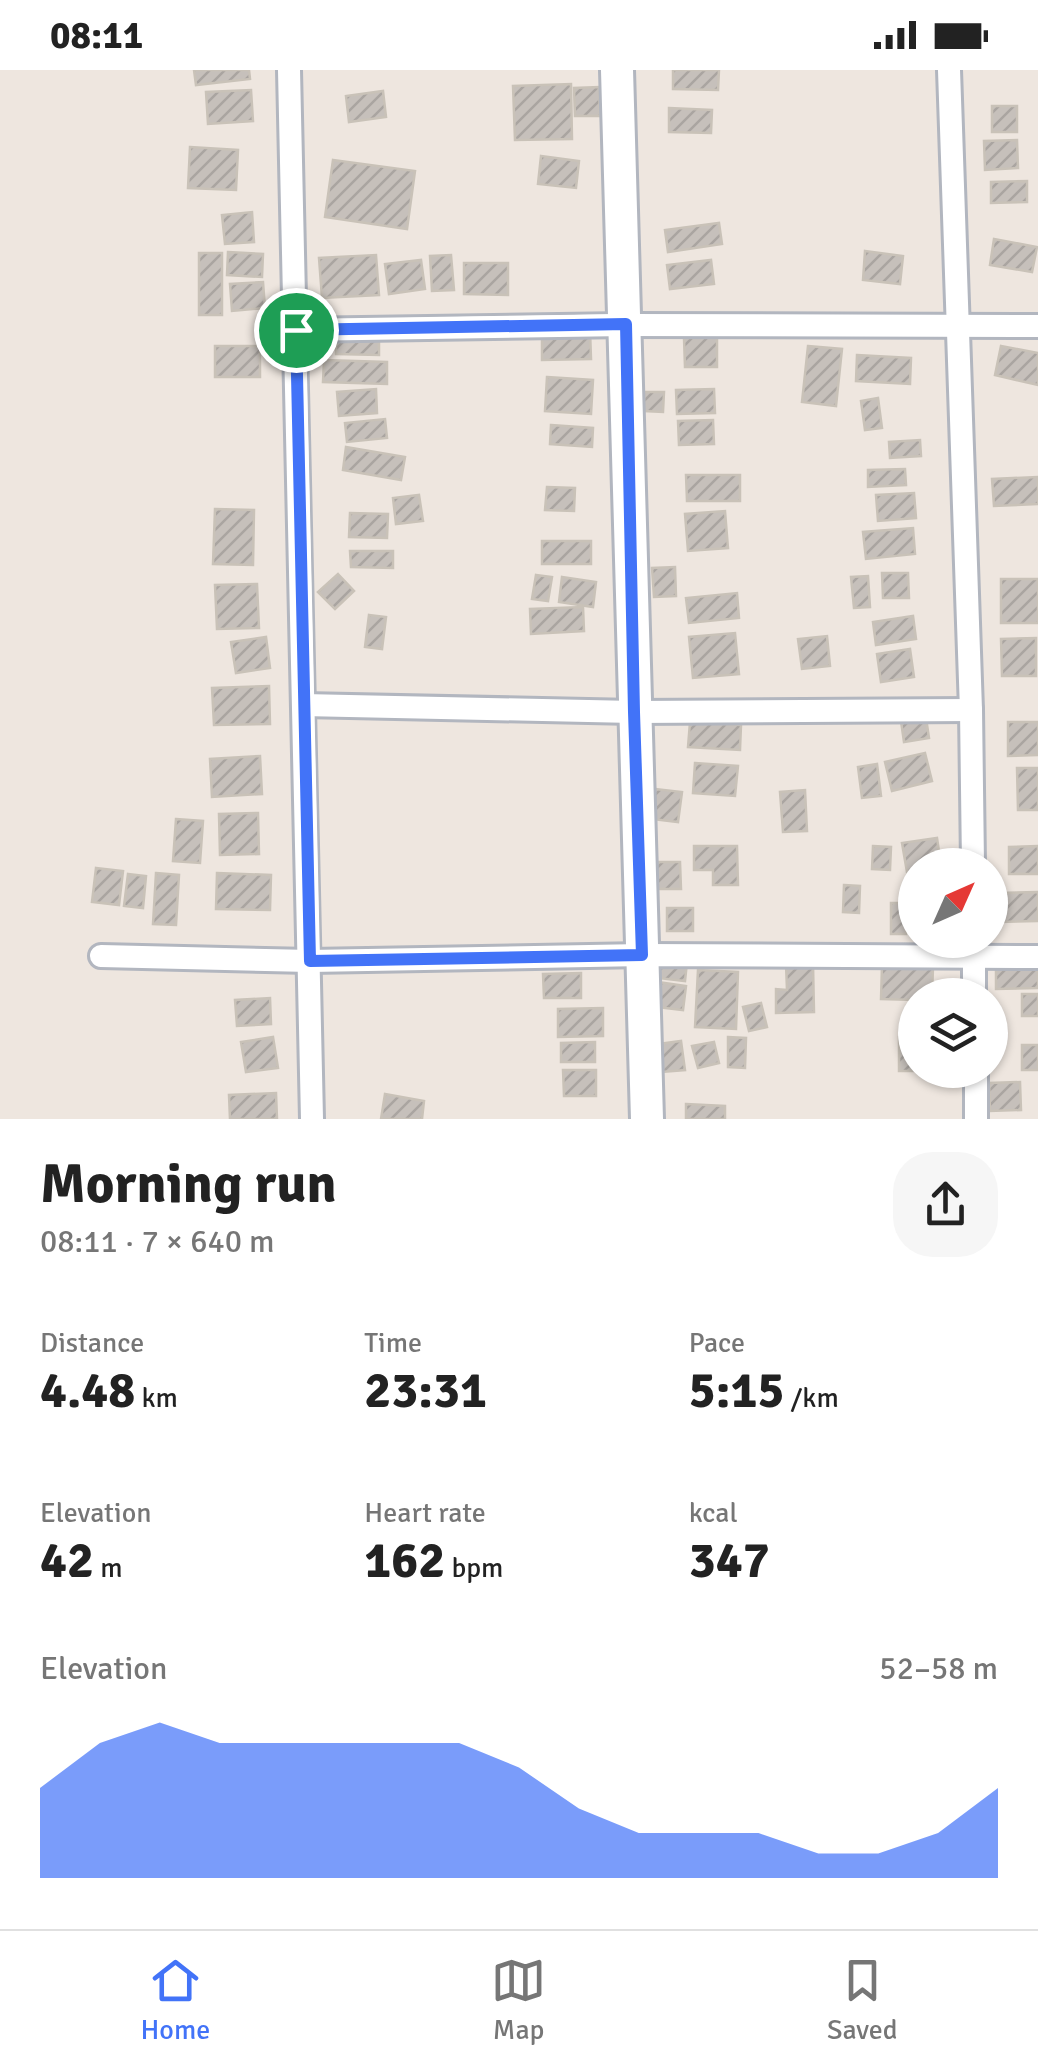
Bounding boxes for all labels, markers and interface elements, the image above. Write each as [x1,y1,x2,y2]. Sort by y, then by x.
text: 08:11 [50,12,143,59]
pin [254,288,339,373]
icon: arrive [269,303,324,358]
north arrow [898,848,1008,958]
map controls [898,848,1008,1088]
button: layers [898,978,1008,1088]
text: Morning run [40,1150,337,1218]
button: share [893,1152,998,1257]
text: 08:11 · 7 × 640 m [40,1222,275,1261]
text: Distance [40,1326,144,1360]
text: Time [364,1326,422,1360]
text: Pace [689,1326,745,1360]
text: 4.48 [40,1360,135,1422]
text: 23:31 [364,1360,487,1422]
text: 5:15 [689,1360,784,1422]
text: km [135,1381,178,1415]
text: /km [784,1381,839,1415]
text: Elevation [40,1496,152,1530]
text: Heart rate [364,1496,486,1530]
text: kcal [689,1496,738,1530]
text: 42 [40,1530,94,1592]
text: 162 [364,1530,445,1592]
text: 347 [689,1530,770,1592]
text: m [94,1551,123,1585]
text: bpm [445,1551,503,1585]
text: Elevation [40,1649,167,1688]
text: 52–58 m [879,1649,998,1688]
tab: Home [140,1953,210,2047]
tab: Map [491,1953,546,2047]
tab: Saved [827,1953,898,2047]

